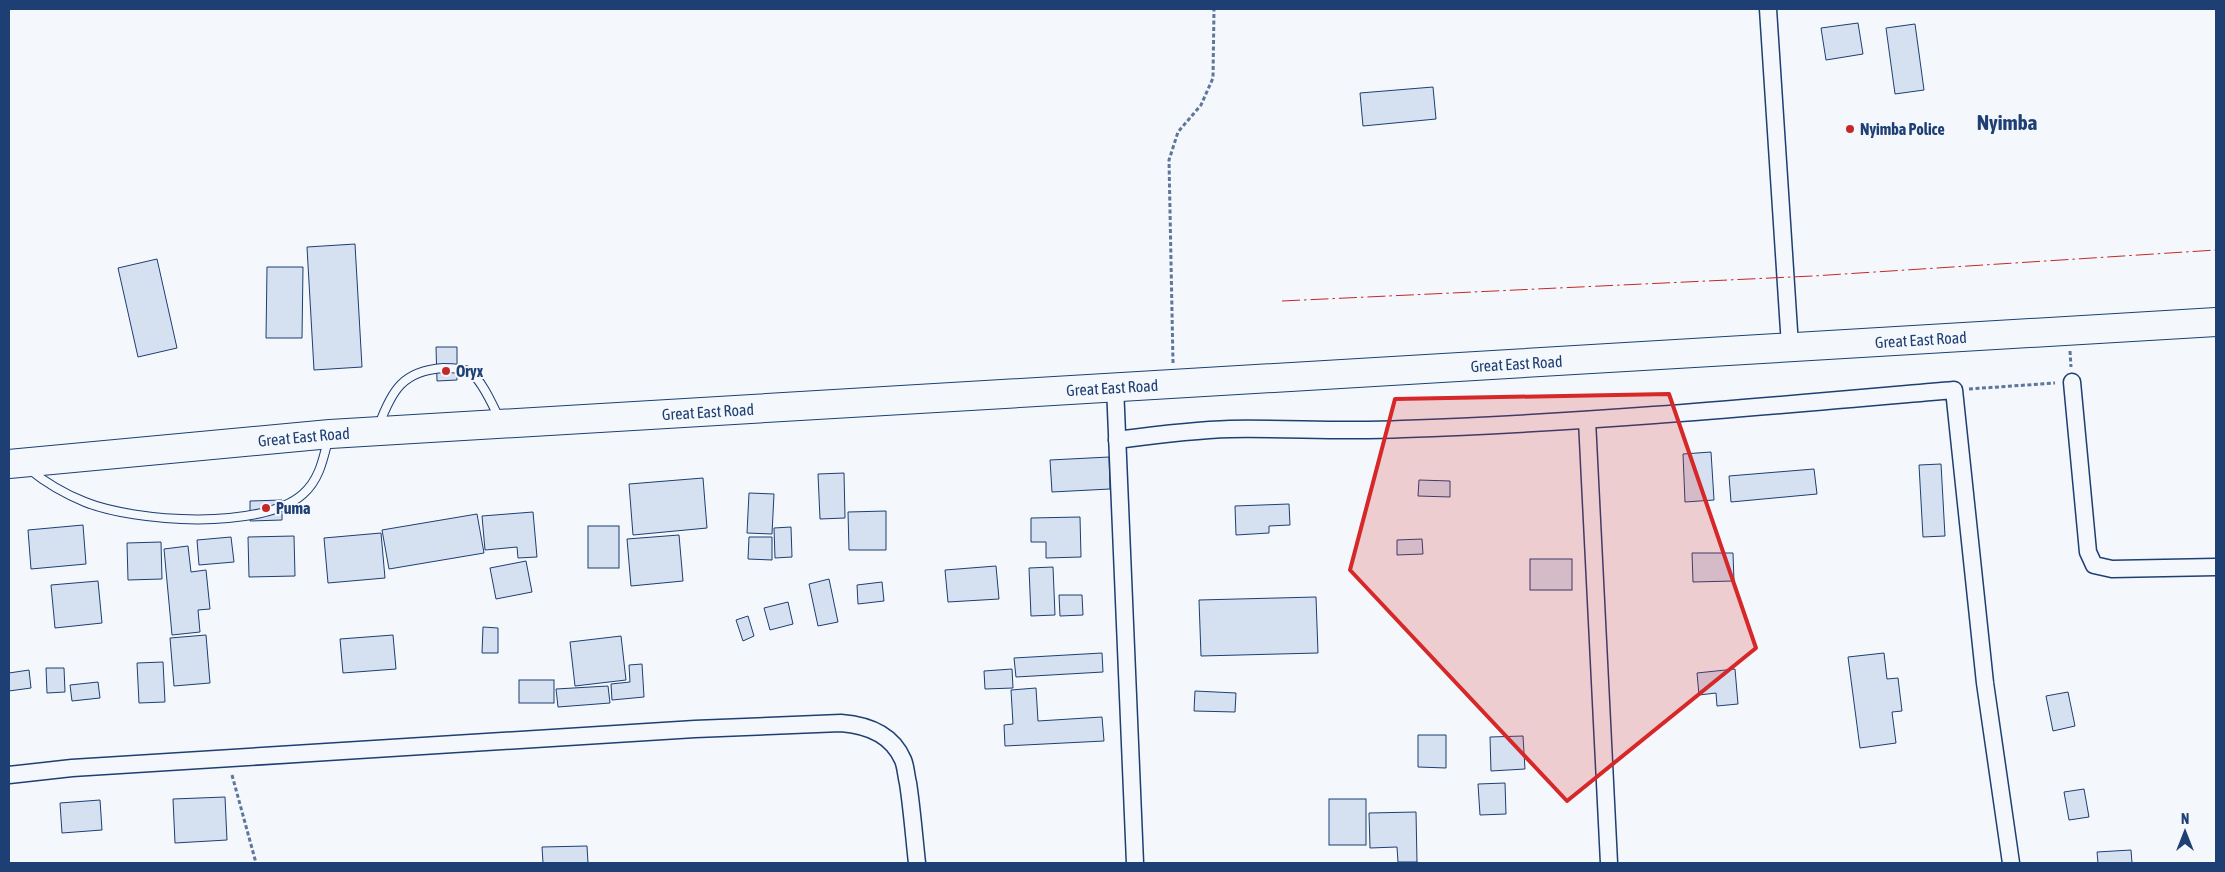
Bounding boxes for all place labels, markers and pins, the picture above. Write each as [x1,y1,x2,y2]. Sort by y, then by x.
place label: Nyimba Police [1860,120,1945,138]
marker: Nyimba Police [1844,123,1856,135]
place label: Oryx [456,362,484,380]
marker: Oryx [440,365,452,377]
place label: Puma [276,499,311,517]
marker: Puma [260,502,272,514]

